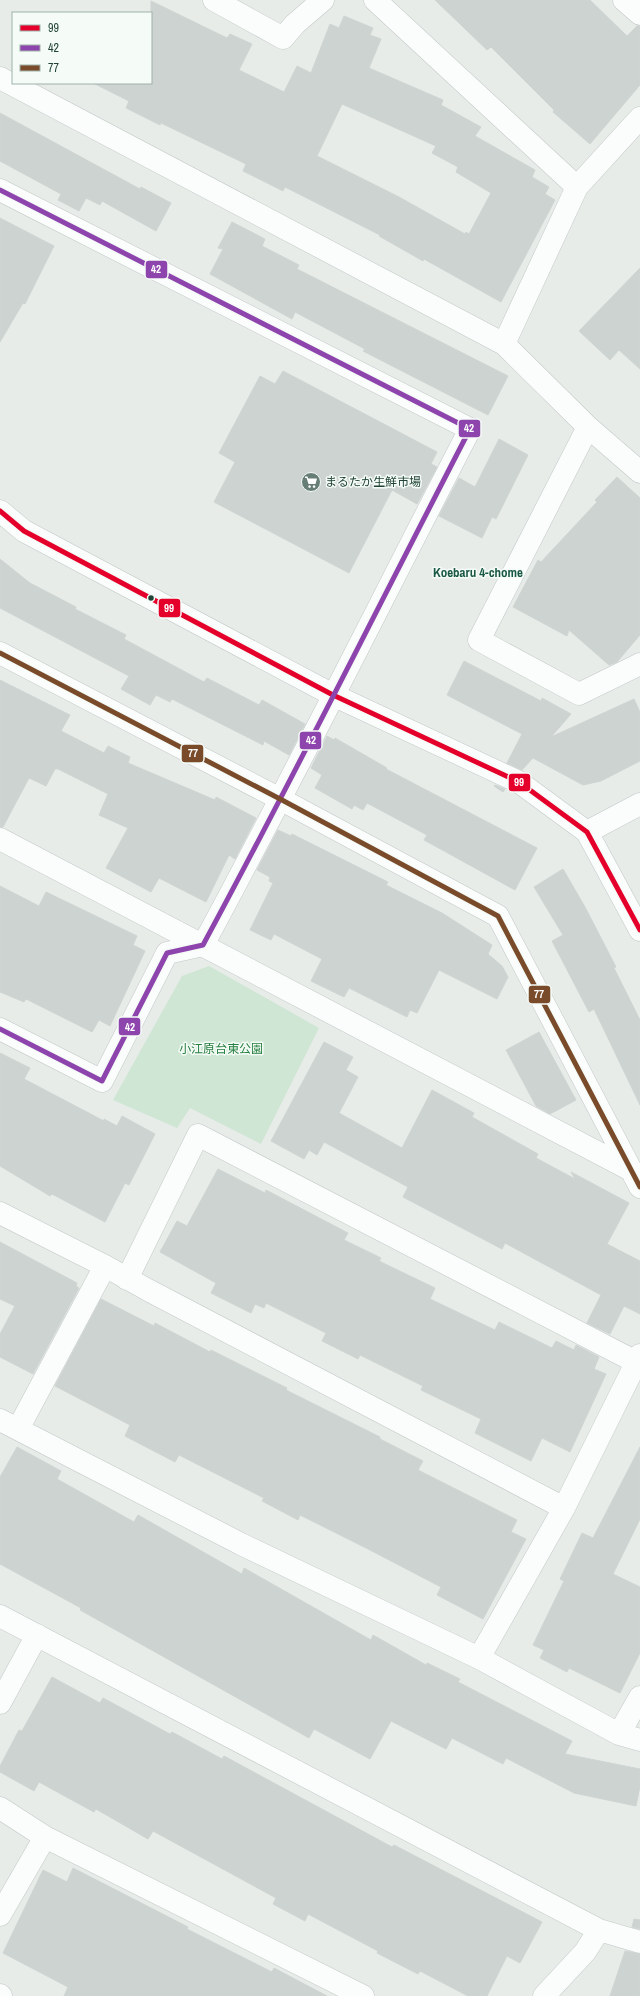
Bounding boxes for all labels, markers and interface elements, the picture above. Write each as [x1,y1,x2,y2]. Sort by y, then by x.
legend [12,12,152,84]
text: 99 [48,20,59,36]
text: 42 [48,40,59,56]
text: 77 [48,60,59,76]
line badge: 42 [145,260,168,279]
text: 42 [151,262,161,276]
line badge: 42 [458,419,481,438]
text: 42 [464,421,474,435]
supermarket icon: まるたか生鮮市場 [300,471,322,493]
place label: まるたか生鮮市場 [325,474,421,490]
district label: Koebaru 4-chome [433,564,523,581]
unlabelled marker [146,593,156,603]
line badge: 99 [158,598,181,618]
text: 99 [164,601,174,615]
line badge: 42 [299,731,322,750]
text: 42 [306,733,316,747]
line badge: 77 [181,744,204,763]
text: 77 [188,746,198,760]
line badge: 99 [508,773,531,792]
text: 99 [514,775,524,789]
line badge: 77 [528,985,551,1004]
text: 77 [534,987,544,1001]
line badge: 42 [118,1017,141,1036]
text: 42 [125,1020,135,1034]
park label: 小江原台東公園 [179,1041,263,1057]

